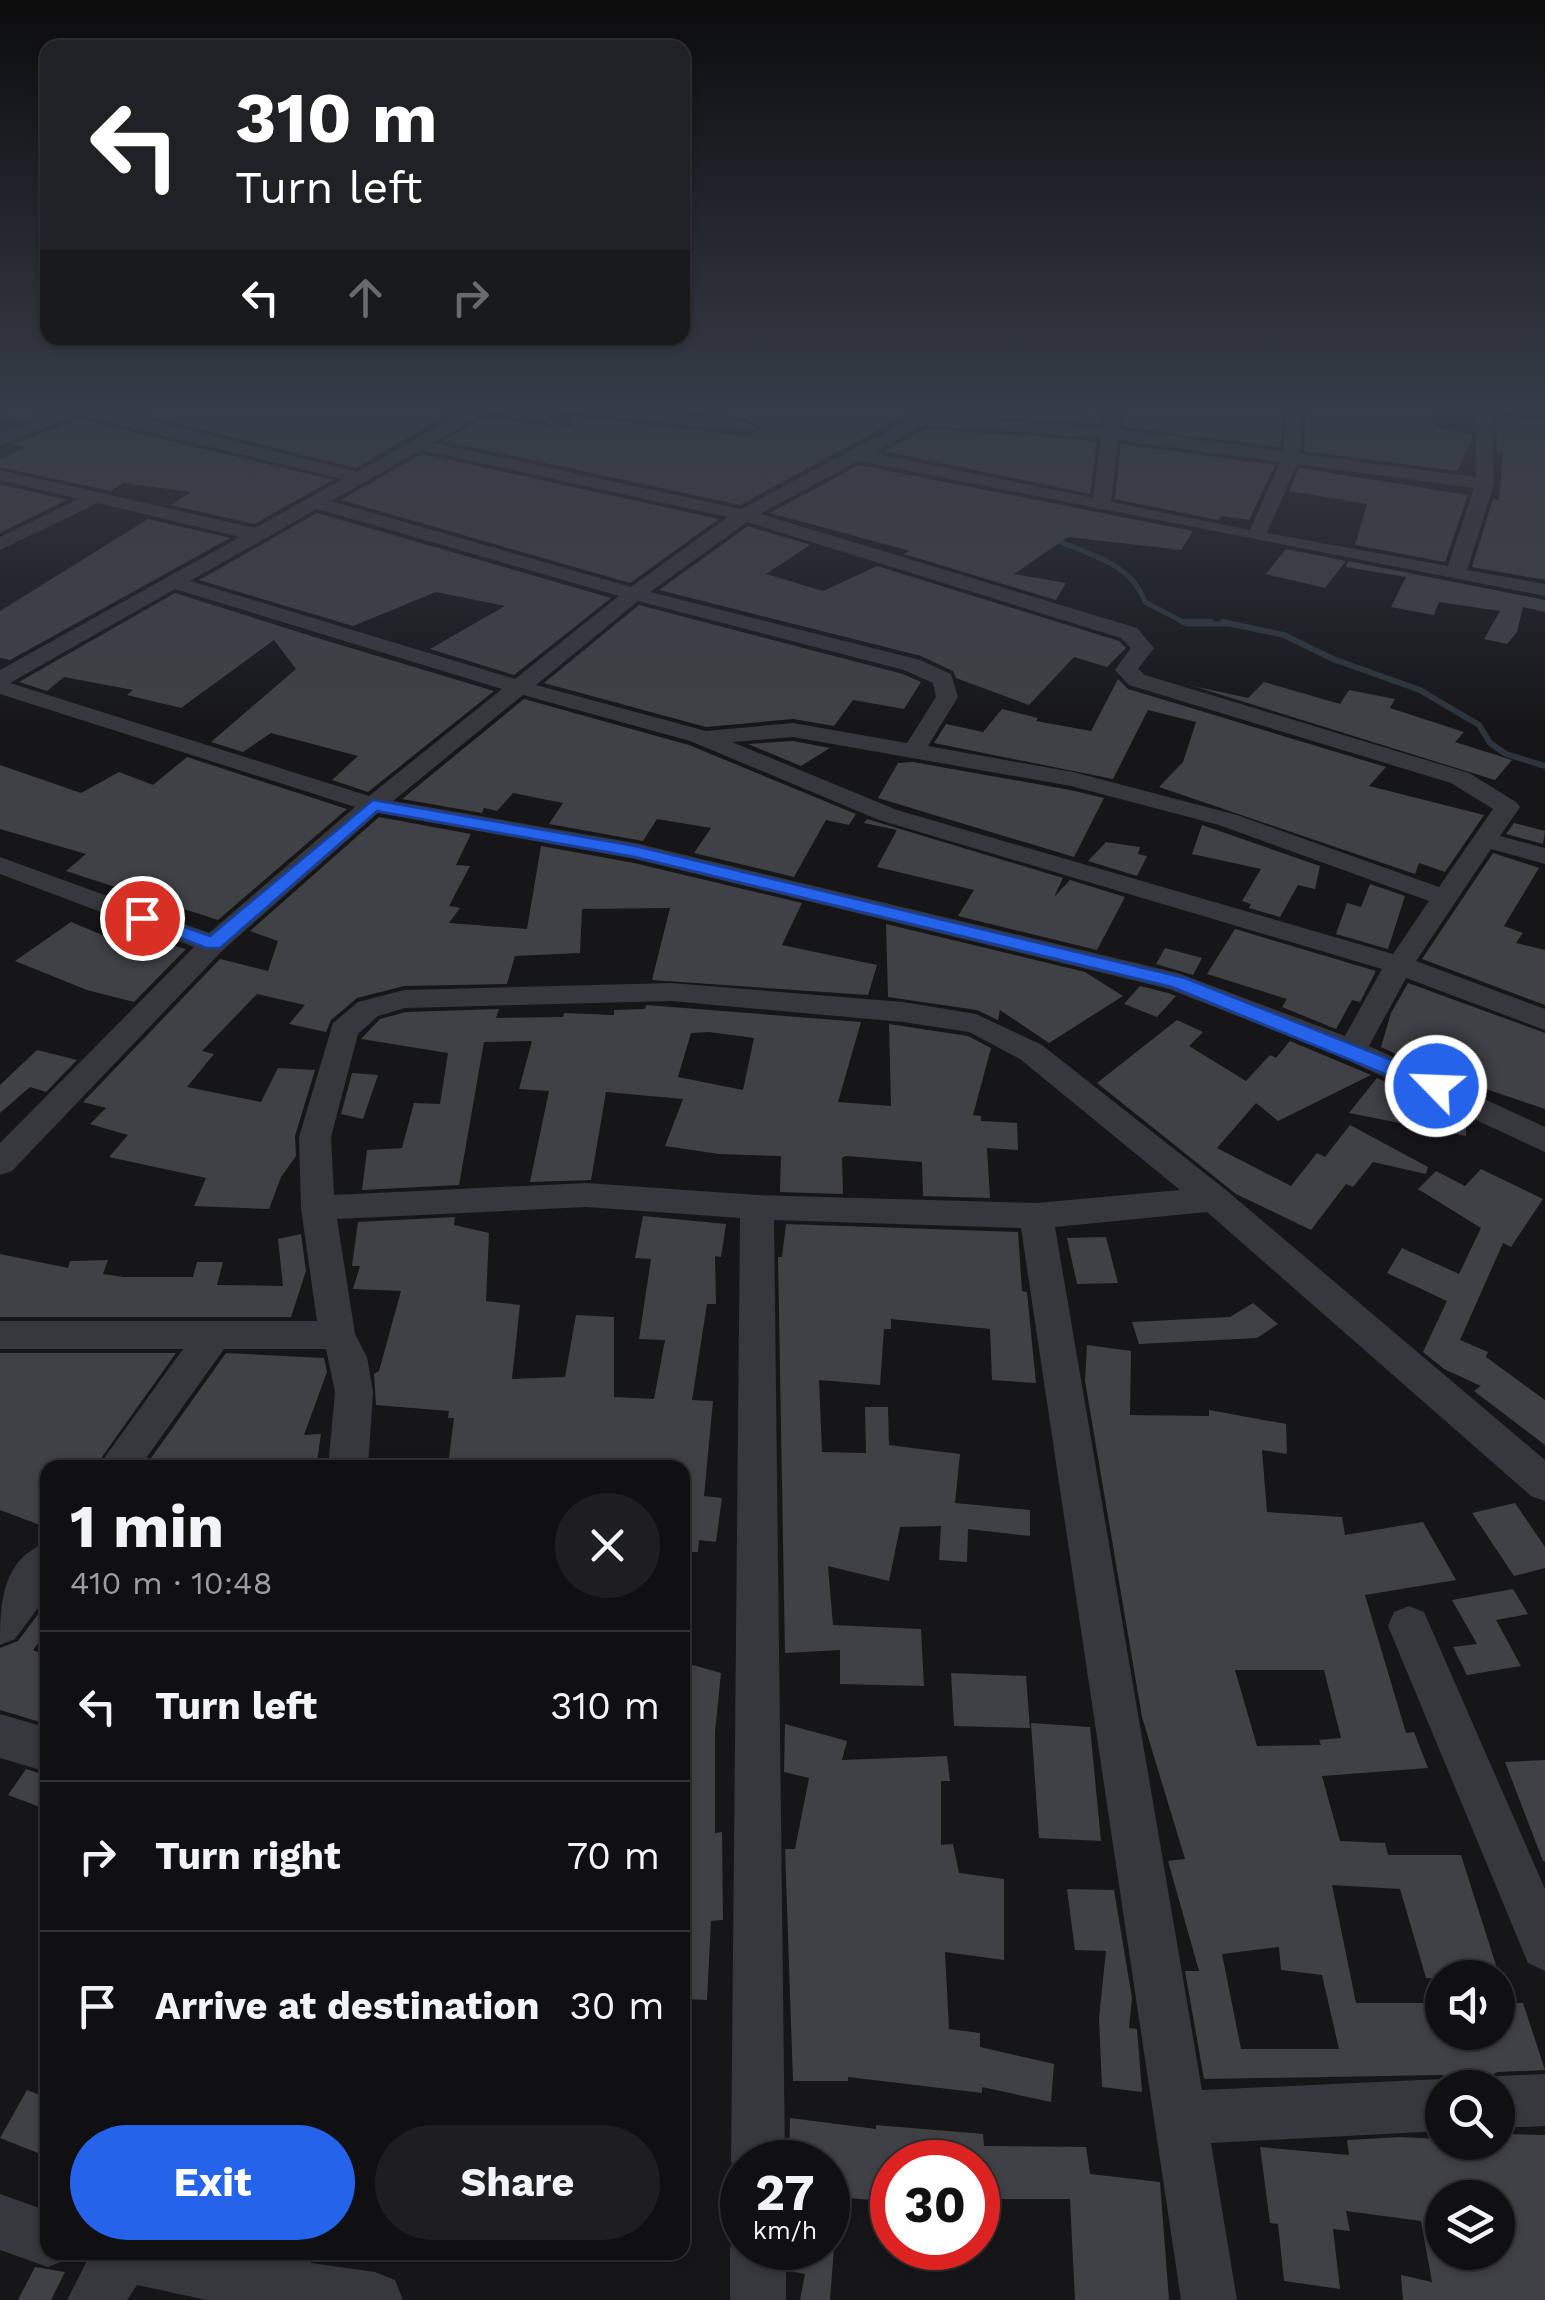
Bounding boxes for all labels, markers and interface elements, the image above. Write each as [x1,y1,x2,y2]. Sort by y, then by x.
text: 310 m [235,77,438,159]
icon: left [70,80,200,210]
text: Turn left [235,161,422,214]
icon: left [233,270,288,325]
icon: ahead [338,270,393,325]
icon: right [443,270,498,325]
pin [100,876,185,961]
icon: arrive [115,891,170,946]
position arrow [1384,1034,1488,1138]
text: 1 min [70,1491,224,1562]
button: close [555,1493,660,1598]
text: 410 m · 10:48 [70,1564,272,1602]
icon: left [70,1679,125,1734]
text: Turn left [155,1684,317,1728]
text: 310 m [550,1684,660,1728]
icon: right [70,1829,125,1884]
text: Turn right [155,1834,341,1878]
text: 70 m [567,1834,660,1878]
map controls [1425,1960,1515,2270]
button: sound [1425,1960,1515,2050]
icon: arrive [70,1979,125,2034]
text: Arrive at destination [155,1984,540,2028]
text: 30 m [570,1984,665,2028]
button: search [1425,2070,1515,2160]
button: Exit [70,2125,355,2240]
button: Share [375,2125,660,2240]
speed limit sign: 30 [870,2140,1000,2270]
text: 27 [755,2163,815,2222]
button: layers [1425,2180,1515,2270]
text: km/h [753,2216,817,2245]

